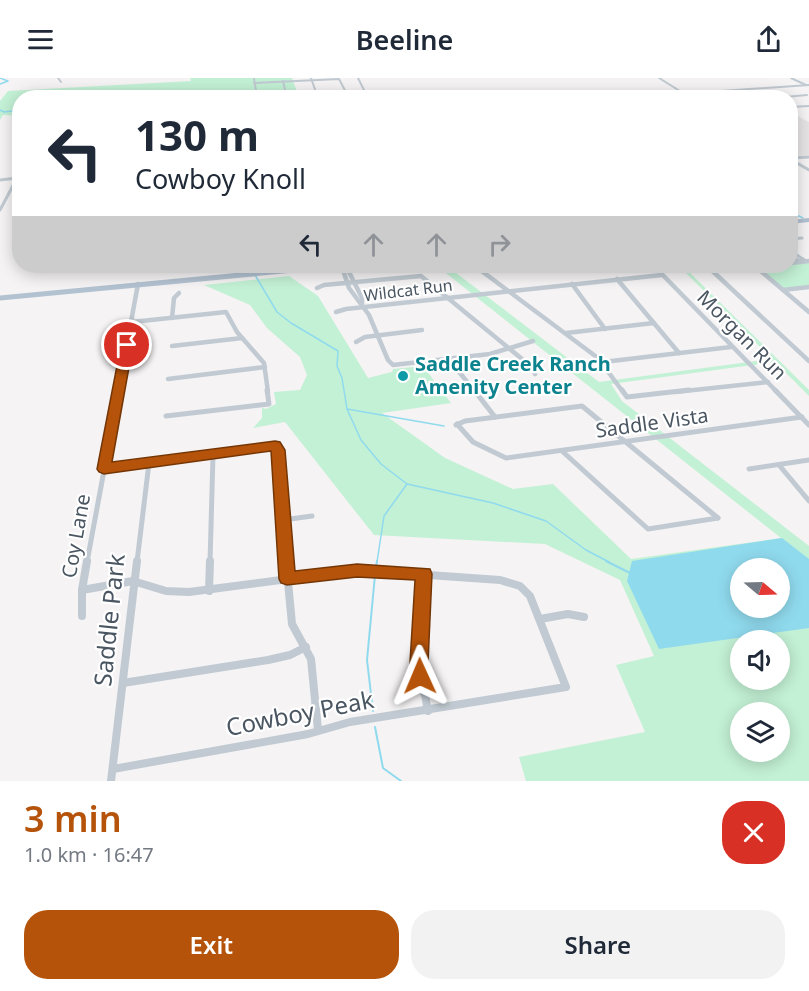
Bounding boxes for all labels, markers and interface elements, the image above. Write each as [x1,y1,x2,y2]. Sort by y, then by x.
text: Beeline [356,21,453,58]
icon: menu [24,23,57,56]
icon: share [752,23,785,56]
text: 130 m [135,106,259,163]
icon: left [36,114,114,192]
text: Cowboy Knoll [135,160,306,197]
icon: left [294,228,327,261]
icon: ahead [357,228,390,261]
icon: ahead [420,228,453,261]
icon: right [483,228,516,261]
street label: Wildcat Run [362,274,454,306]
street label: Morgan Run [692,284,793,385]
pin [101,319,152,370]
icon: arrive [110,328,143,361]
place label: Saddle Creek Ranch Amenity Center [415,350,611,400]
marker: Saddle Creek Ranch Amenity Center [396,369,410,383]
street label: Saddle Vista [594,401,710,444]
street label: Coy Lane [55,492,96,580]
street label: Saddle Park [85,552,132,688]
north arrow [730,558,790,618]
map controls [730,558,790,762]
button: sound [730,630,790,690]
position arrow [388,644,452,708]
street label: Cowboy Peak [223,682,377,743]
button: layers [730,702,790,762]
text: 3 min [24,794,122,843]
button: close [722,801,785,864]
text: 1.0 km · 16:47 [24,841,154,868]
button: Exit [24,910,399,979]
button: Share [411,910,785,979]

